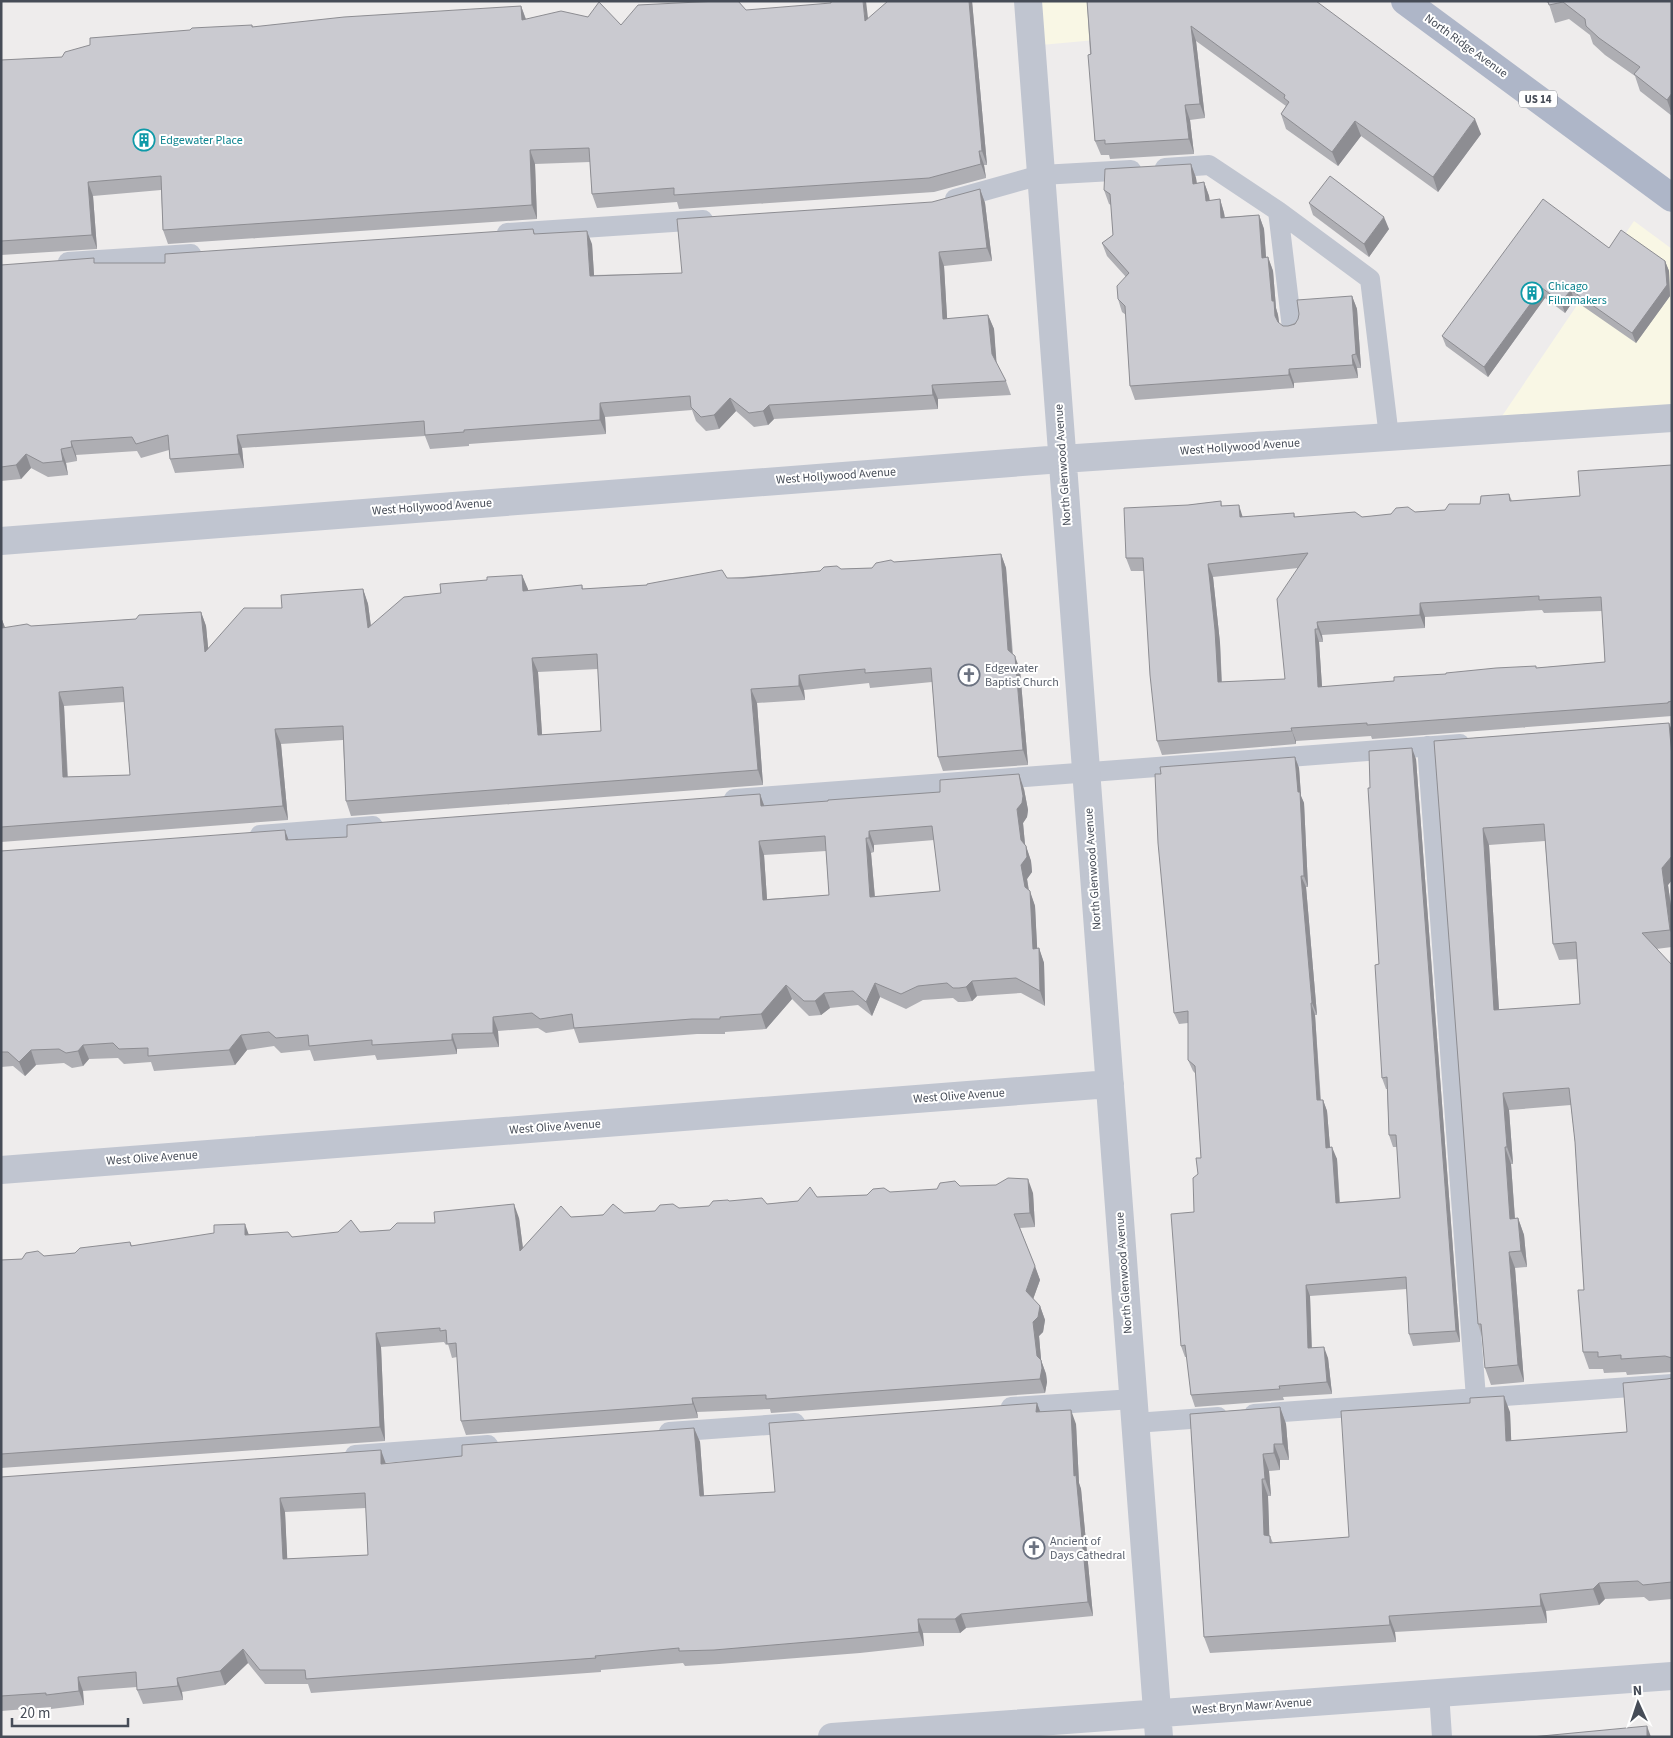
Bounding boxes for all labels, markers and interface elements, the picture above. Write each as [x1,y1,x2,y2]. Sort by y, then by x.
street label: North Ridge Avenue [1421,10,1511,82]
road number: US 14 [1519,90,1557,108]
building icon: Edgewater Place [132,128,156,152]
place label: Edgewater Place [160,132,243,149]
place label: Chicago Filmmakers [1548,278,1607,309]
building icon: Chicago Filmmakers [1520,281,1544,305]
street label: North Glenwood Avenue [1050,403,1076,526]
street label: West Hollywood Avenue [1179,434,1301,460]
street label: West Hollywood Avenue [775,463,897,489]
street label: West Hollywood Avenue [371,494,493,520]
place label: Edgewater Baptist Church [985,660,1059,691]
church icon: Edgewater Baptist Church [957,663,981,687]
street label: North Glenwood Avenue [1080,807,1106,930]
street label: West Olive Avenue [913,1084,1005,1108]
street label: West Olive Avenue [509,1115,601,1139]
street label: West Olive Avenue [106,1146,198,1170]
street label: North Glenwood Avenue [1111,1211,1137,1334]
place label: Ancient of Days Cathedral [1050,1533,1125,1564]
church icon: Ancient of Days Cathedral [1022,1536,1046,1560]
north arrow [1613,1678,1663,1728]
text: N [1632,1681,1643,1701]
street label: West Bryn Mawr Avenue [1192,1693,1312,1719]
scale bar [12,1696,129,1728]
text: 20 m [20,1703,50,1724]

